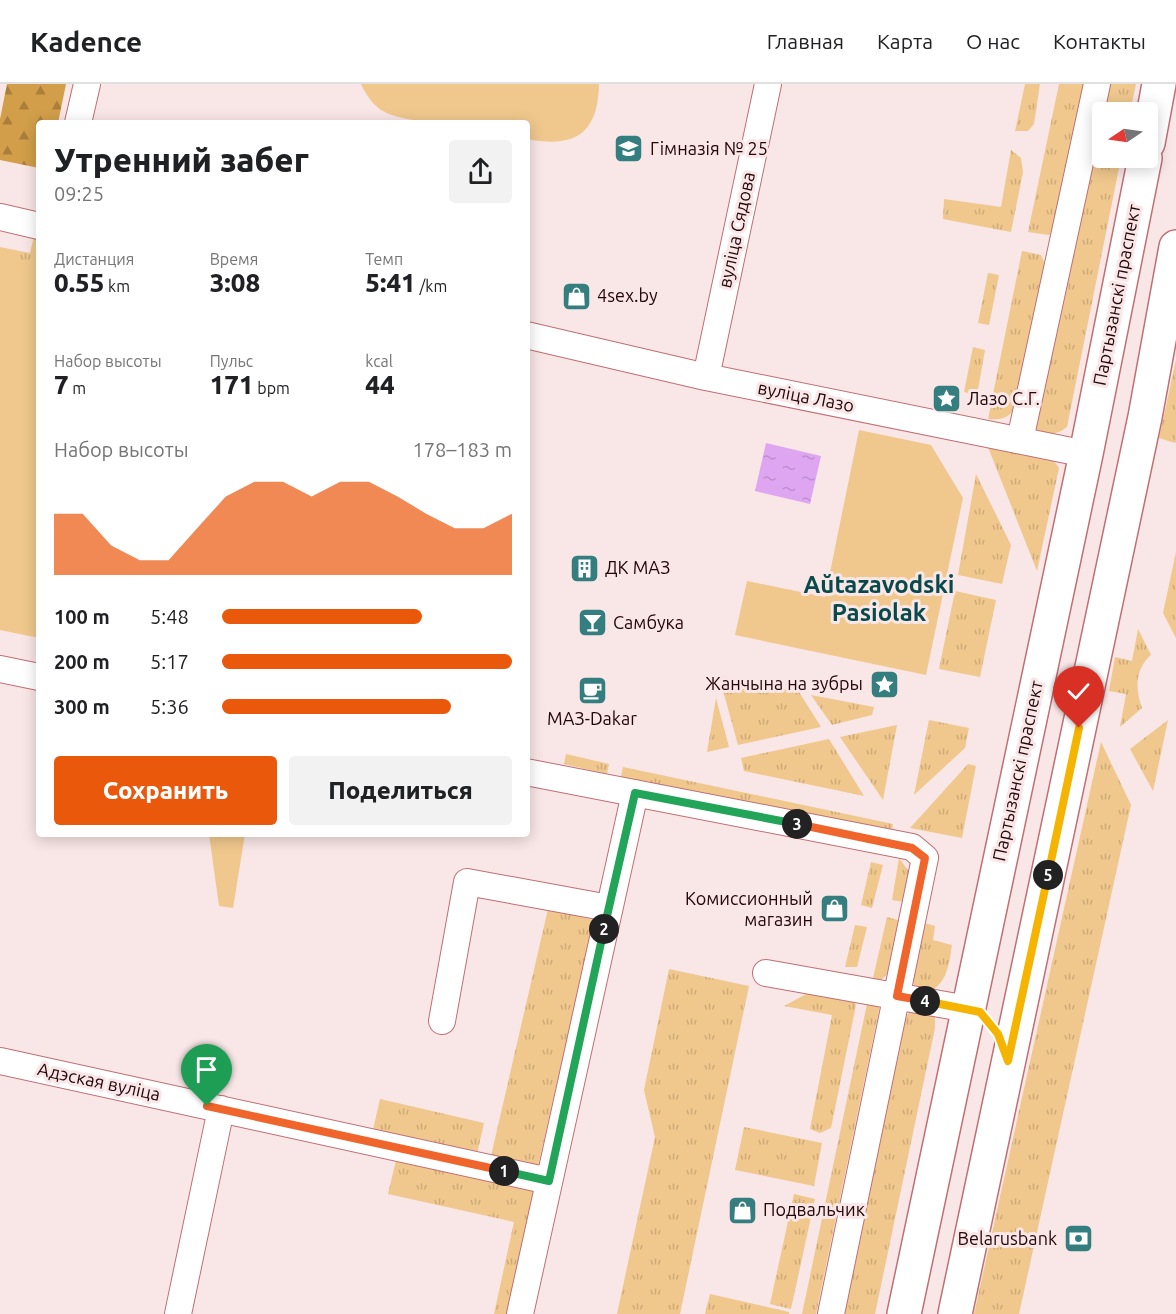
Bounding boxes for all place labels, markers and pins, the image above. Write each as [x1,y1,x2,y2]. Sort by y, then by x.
school or university icon: Гімназія № 25 [613,133,645,165]
place label: Гімназія № 25 [650,138,768,158]
shop icon: 4sex.by [560,280,592,312]
place label: 4sex.by [597,285,658,305]
place icon: Лазо С.Г. [930,383,962,415]
place label: Лазо С.Г. [967,388,1040,408]
building icon: ДК МАЗ [568,552,600,584]
place label: ДК МАЗ [605,557,670,577]
bar icon: Самбука [576,607,608,639]
place label: Самбука [613,612,684,632]
pin [1053,666,1104,728]
place icon: Жанчына на зубры [868,668,900,700]
place label: Жанчына на зубры [705,673,863,693]
cafe icon: МАЗ-Dakar [576,674,608,706]
place label: МАЗ-Dakar [547,708,637,728]
pin: 3 [782,809,812,839]
pin: 5 [1033,860,1063,890]
place label: Комиссионный магазин [685,888,813,929]
shop icon: Комиссионный магазин [818,893,850,925]
pin: 2 [589,914,619,944]
pin: 4 [910,986,940,1016]
pin [181,1044,232,1106]
pin: 1 [489,1156,519,1186]
shop icon: Подвальчик [726,1194,758,1226]
place label: Подвальчик [763,1199,865,1219]
bank icon: Belarusbank [1062,1223,1094,1255]
place label: Belarusbank [958,1228,1057,1248]

